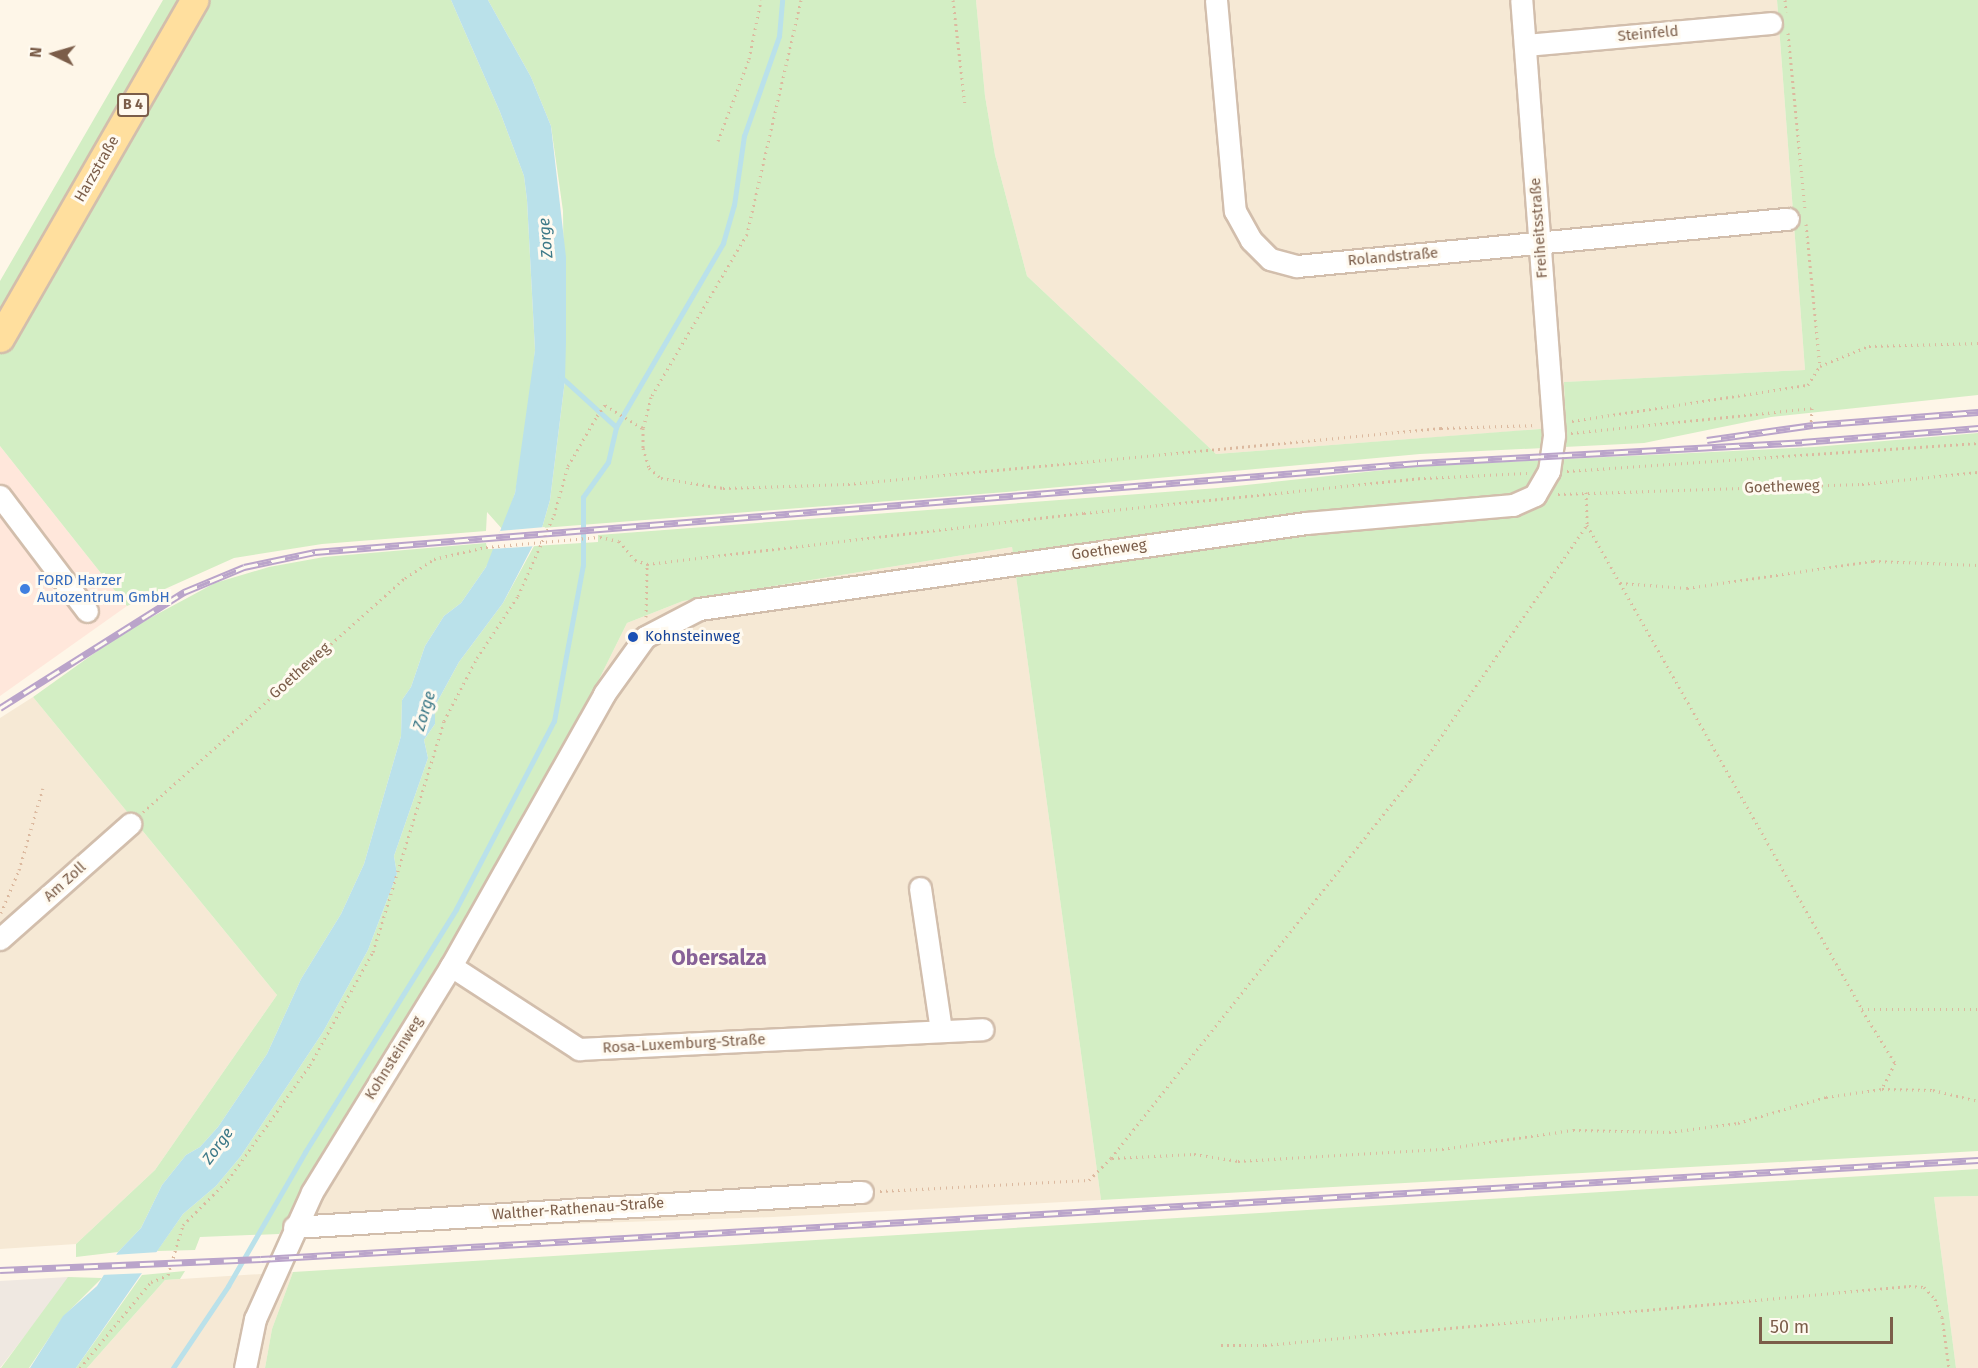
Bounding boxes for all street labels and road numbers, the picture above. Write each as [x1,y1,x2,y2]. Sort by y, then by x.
street label: Steinfeld [1617,22,1679,46]
road number: B 4 [116,94,150,116]
street label: Harzstraße [71,133,123,205]
street label: Freiheitsstraße [1527,177,1551,279]
street label: Rolandstraße [1347,244,1439,270]
street label: Goetheweg [1744,477,1820,497]
street label: Goetheweg [1070,536,1148,564]
street label: Goetheweg [266,639,334,703]
street label: Am Zoll [40,858,90,906]
street label: Kohnsteinweg [361,1013,427,1103]
street label: Rosa-Luxemburg-Straße [602,1031,766,1057]
street label: Walther-Rathenau-Straße [491,1194,665,1224]

